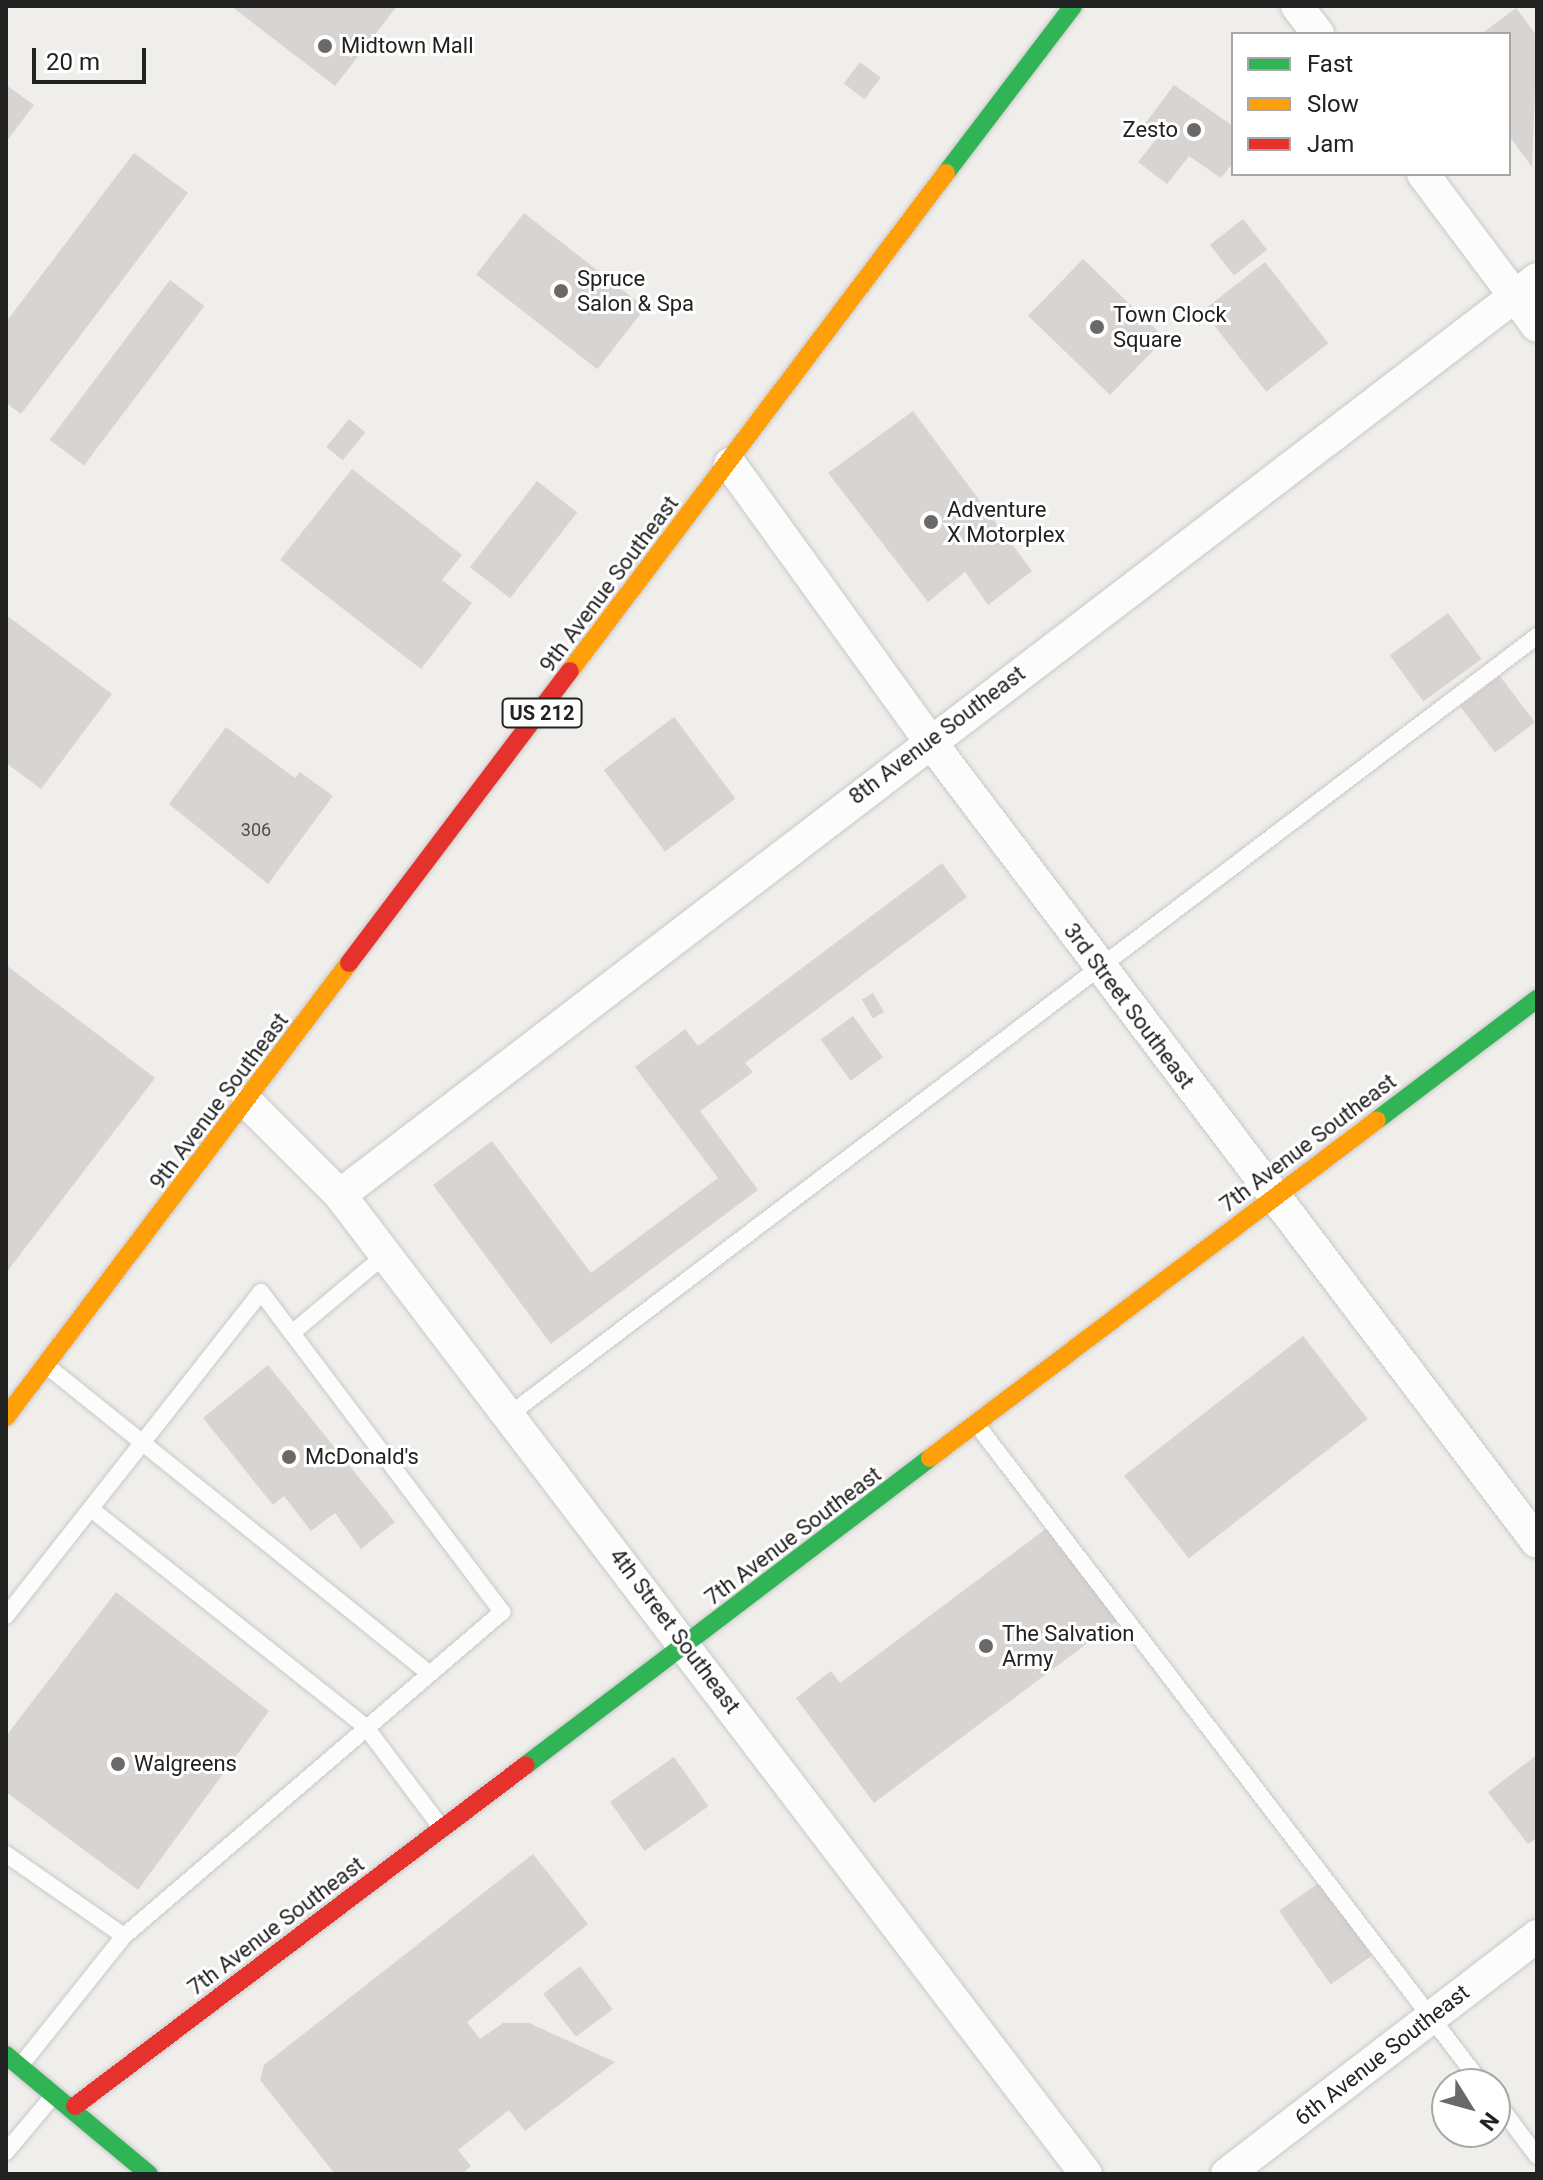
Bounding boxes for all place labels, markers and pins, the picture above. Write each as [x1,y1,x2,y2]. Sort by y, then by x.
place label: Midtown Mall [341,33,474,59]
marker: Midtown Mall [316,37,334,55]
place label: Zesto [1122,117,1178,143]
marker: Zesto [1185,121,1203,139]
place label: Spruce Salon & Spa [577,265,694,316]
marker: Spruce Salon & Spa [552,282,570,300]
place label: Town Clock Square [1113,301,1227,352]
marker: Town Clock Square [1088,318,1106,336]
place label: Adventure X Motorplex [947,496,1065,548]
marker: Adventure X Motorplex [922,513,940,531]
place label: McDonald's [305,1444,419,1470]
marker: McDonald's [280,1448,298,1466]
place label: The Salvation Army [1002,1620,1134,1672]
marker: The Salvation Army [977,1637,995,1655]
place label: Walgreens [134,1751,237,1777]
marker: Walgreens [109,1755,127,1773]

